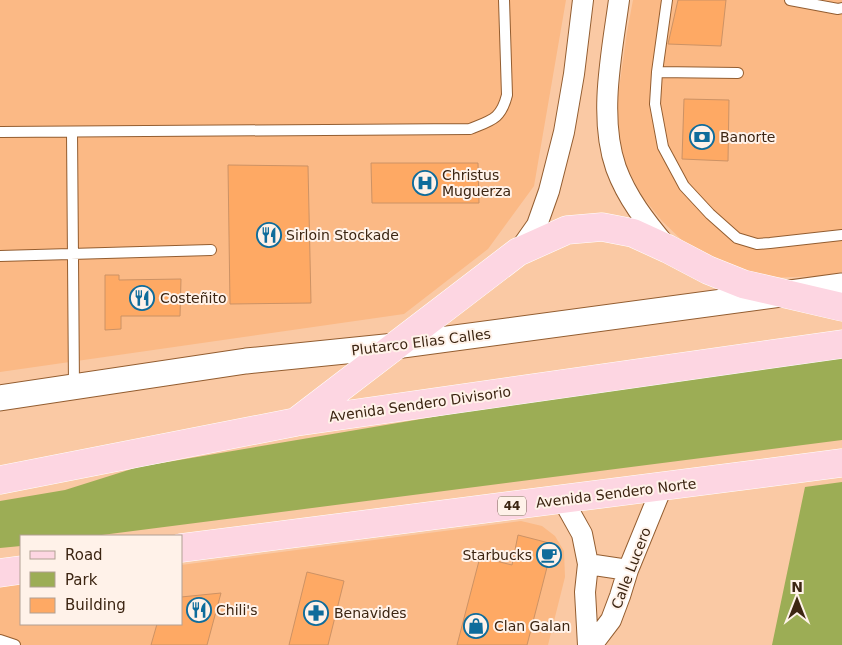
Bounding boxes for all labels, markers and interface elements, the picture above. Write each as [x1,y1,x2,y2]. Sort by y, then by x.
bank icon: Banorte [689,124,715,150]
place label: Banorte [720,129,775,145]
place label: Christus Muguerza [442,167,511,199]
hospital icon: Christus Muguerza [412,170,438,196]
restaurant icon: Sirloin Stockade [256,222,282,248]
place label: Sirloin Stockade [286,227,399,243]
restaurant icon: Costeñito [129,285,155,311]
place label: Costeñito [160,290,227,306]
street label: Plutarco Elias Calles [350,326,492,358]
street label: Avenida Sendero Divisorio [328,383,512,425]
street label: Avenida Sendero Norte [535,475,697,511]
road number: 44 [498,496,526,516]
street label: Calle Lucero [608,525,654,611]
legend [20,535,182,625]
cafe icon: Starbucks [536,542,562,568]
text: Road [65,546,103,564]
place label: Starbucks [462,547,532,563]
text: Park [65,571,98,589]
north arrow [772,575,822,625]
text: N [791,579,803,595]
text: Building [65,596,126,614]
restaurant icon: Chili's [186,597,212,623]
pharmacy icon: Benavides [303,600,329,626]
place label: Chili's [216,602,257,618]
place label: Benavides [334,605,407,621]
shop icon: Clan Galan [463,613,489,639]
place label: Clan Galan [494,618,570,634]

